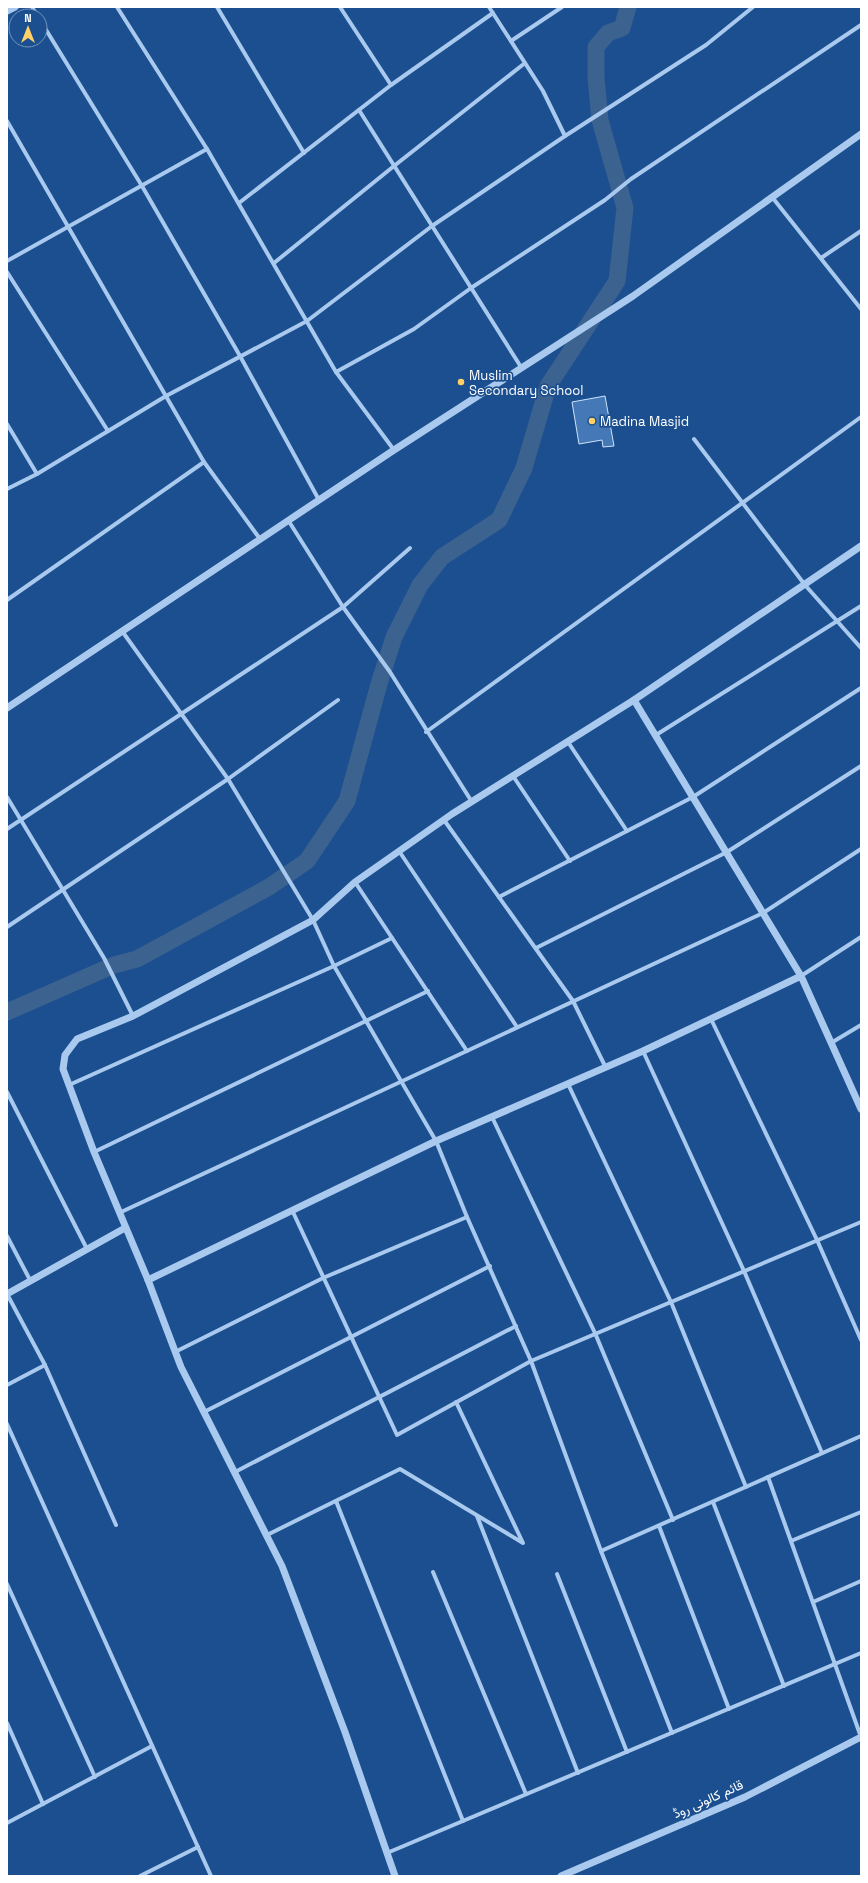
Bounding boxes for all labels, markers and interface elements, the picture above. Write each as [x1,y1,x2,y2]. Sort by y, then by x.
north arrow [8,8,48,48]
text: N [24,11,32,25]
place label: Muslim Secondary School [469,367,583,399]
marker: Muslim Secondary School [456,377,466,387]
place label: Madina Masjid [600,413,689,430]
marker: Madina Masjid [587,416,597,426]
street label: قائم کالونی روڈ [670,1776,746,1822]

